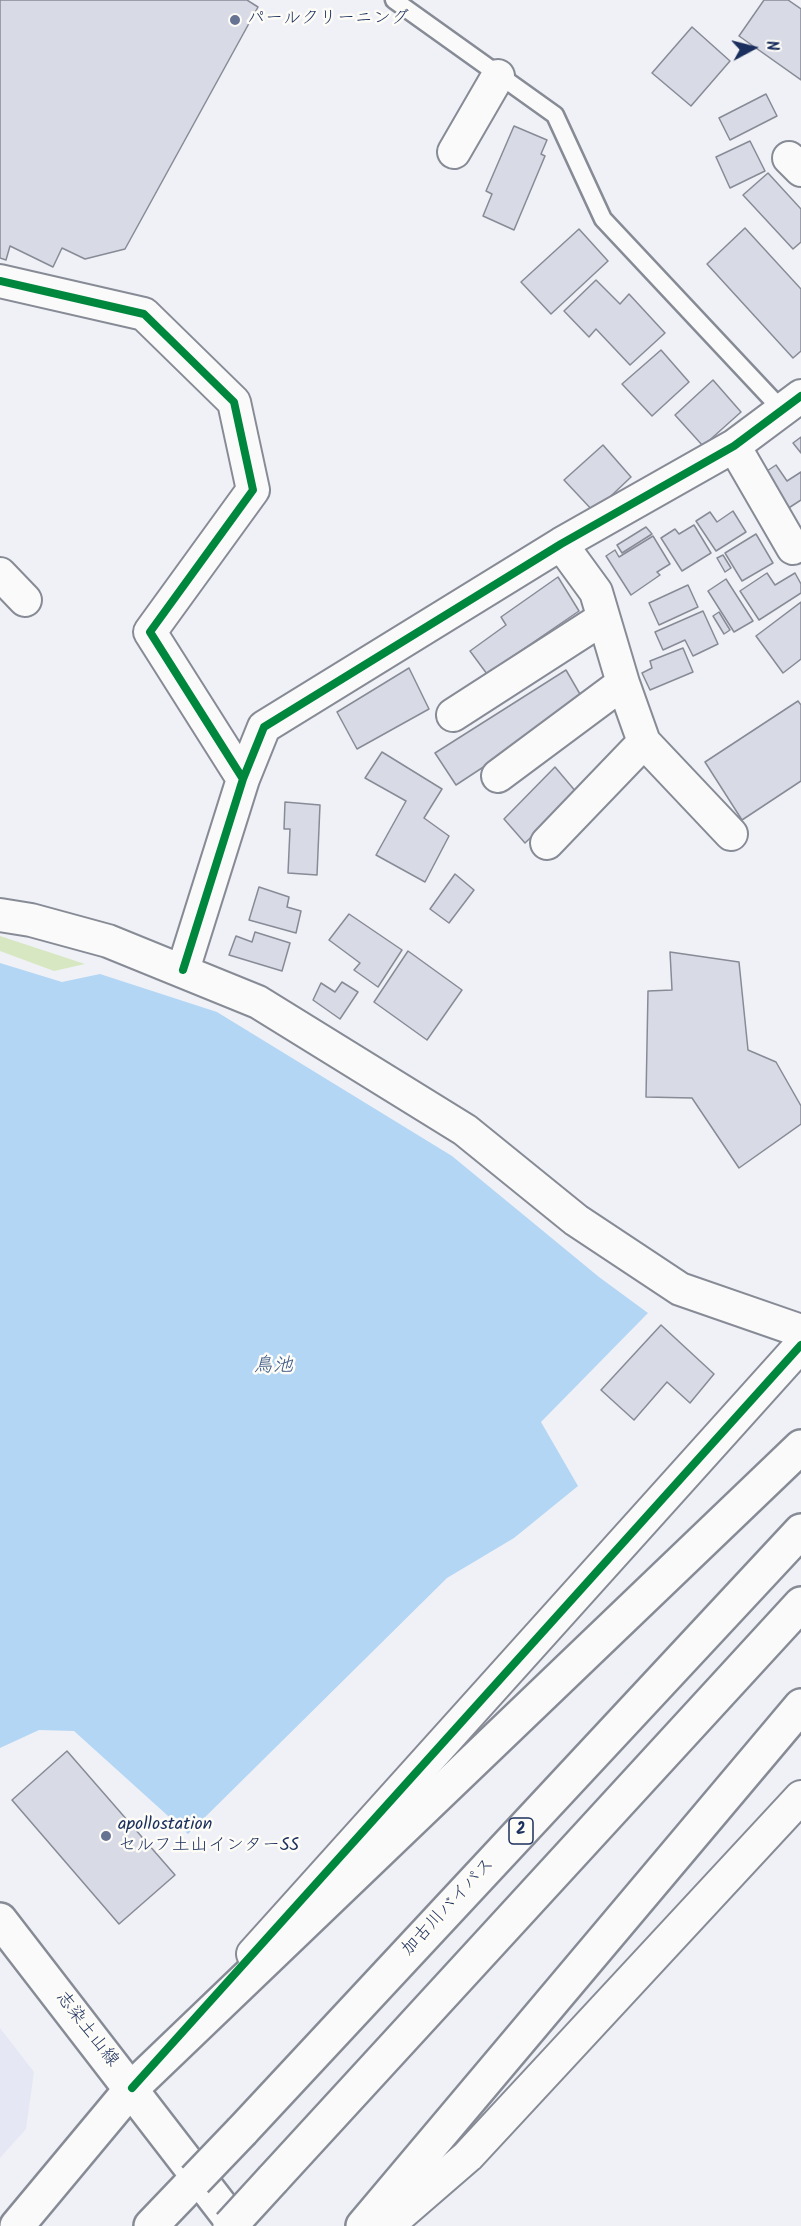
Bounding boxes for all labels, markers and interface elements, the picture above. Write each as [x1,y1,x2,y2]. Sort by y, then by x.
place label: パールクリーニング [247,9,409,31]
marker: パールクリーニング [228,13,242,27]
north arrow [723,18,783,78]
text: N [758,39,784,52]
water label: 鳥池 [253,1356,293,1380]
place label: apollostation セルフ土山インターSS [118,1815,299,1858]
road number: 2 [509,1818,533,1844]
marker: apollostation セルフ土山インターSS [99,1829,113,1843]
street label: 加古川バイパス [398,1855,500,1961]
street label: 志染土山線 [50,1988,122,2072]

